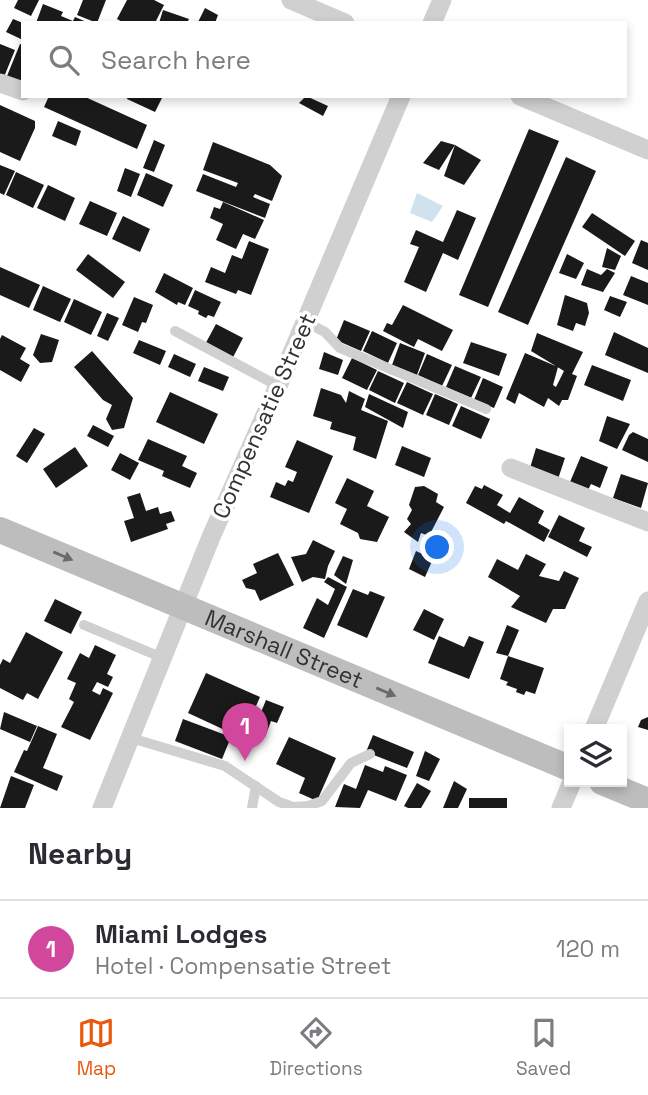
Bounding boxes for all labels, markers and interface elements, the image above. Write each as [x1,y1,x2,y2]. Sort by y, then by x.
search box [21,21,627,98]
icon: search [45,41,83,79]
text: Search here [101,43,251,77]
street label: Compensatie Street [205,309,323,523]
your location [420,530,454,564]
one-way arrow [53,551,74,562]
street label: Marshall Street [201,602,368,695]
one-way arrow [375,686,396,697]
pin: 1 [222,703,268,761]
map controls [564,724,627,787]
button: layers [564,724,627,787]
text: Nearby [28,834,132,873]
text: Miami Lodges [95,917,267,951]
text: 1 [46,934,56,964]
text: 120 m [556,934,620,964]
text: Hotel · Compensatie Street [95,951,391,981]
tab: Map [77,1014,116,1081]
tab: Directions [270,1014,363,1081]
tab: Saved [516,1014,571,1081]

